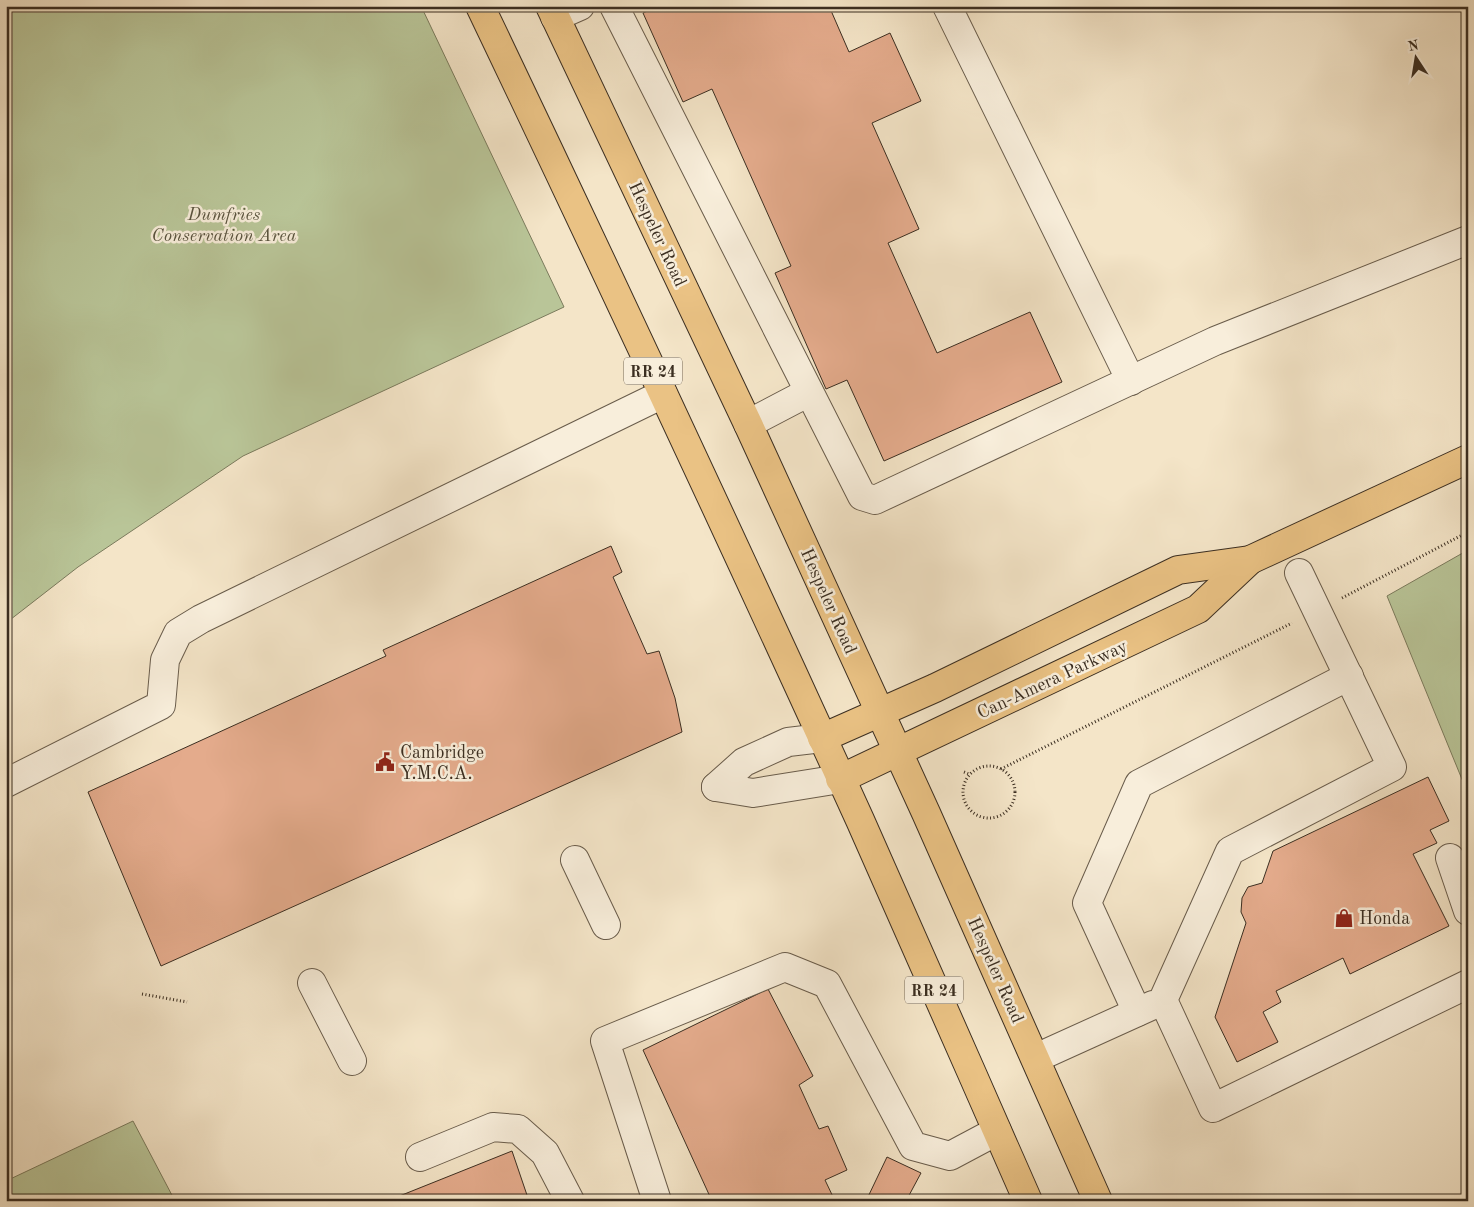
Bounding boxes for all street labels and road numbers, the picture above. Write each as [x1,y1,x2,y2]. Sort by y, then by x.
street label: Hespeler Road [625,179,689,290]
road number: RR 24 [624,358,682,384]
street label: Hespeler Road [797,546,859,657]
street label: Can-Amera Parkway [974,637,1131,723]
street label: Hespeler Road [964,915,1026,1026]
road number: RR 24 [905,976,963,1004]

